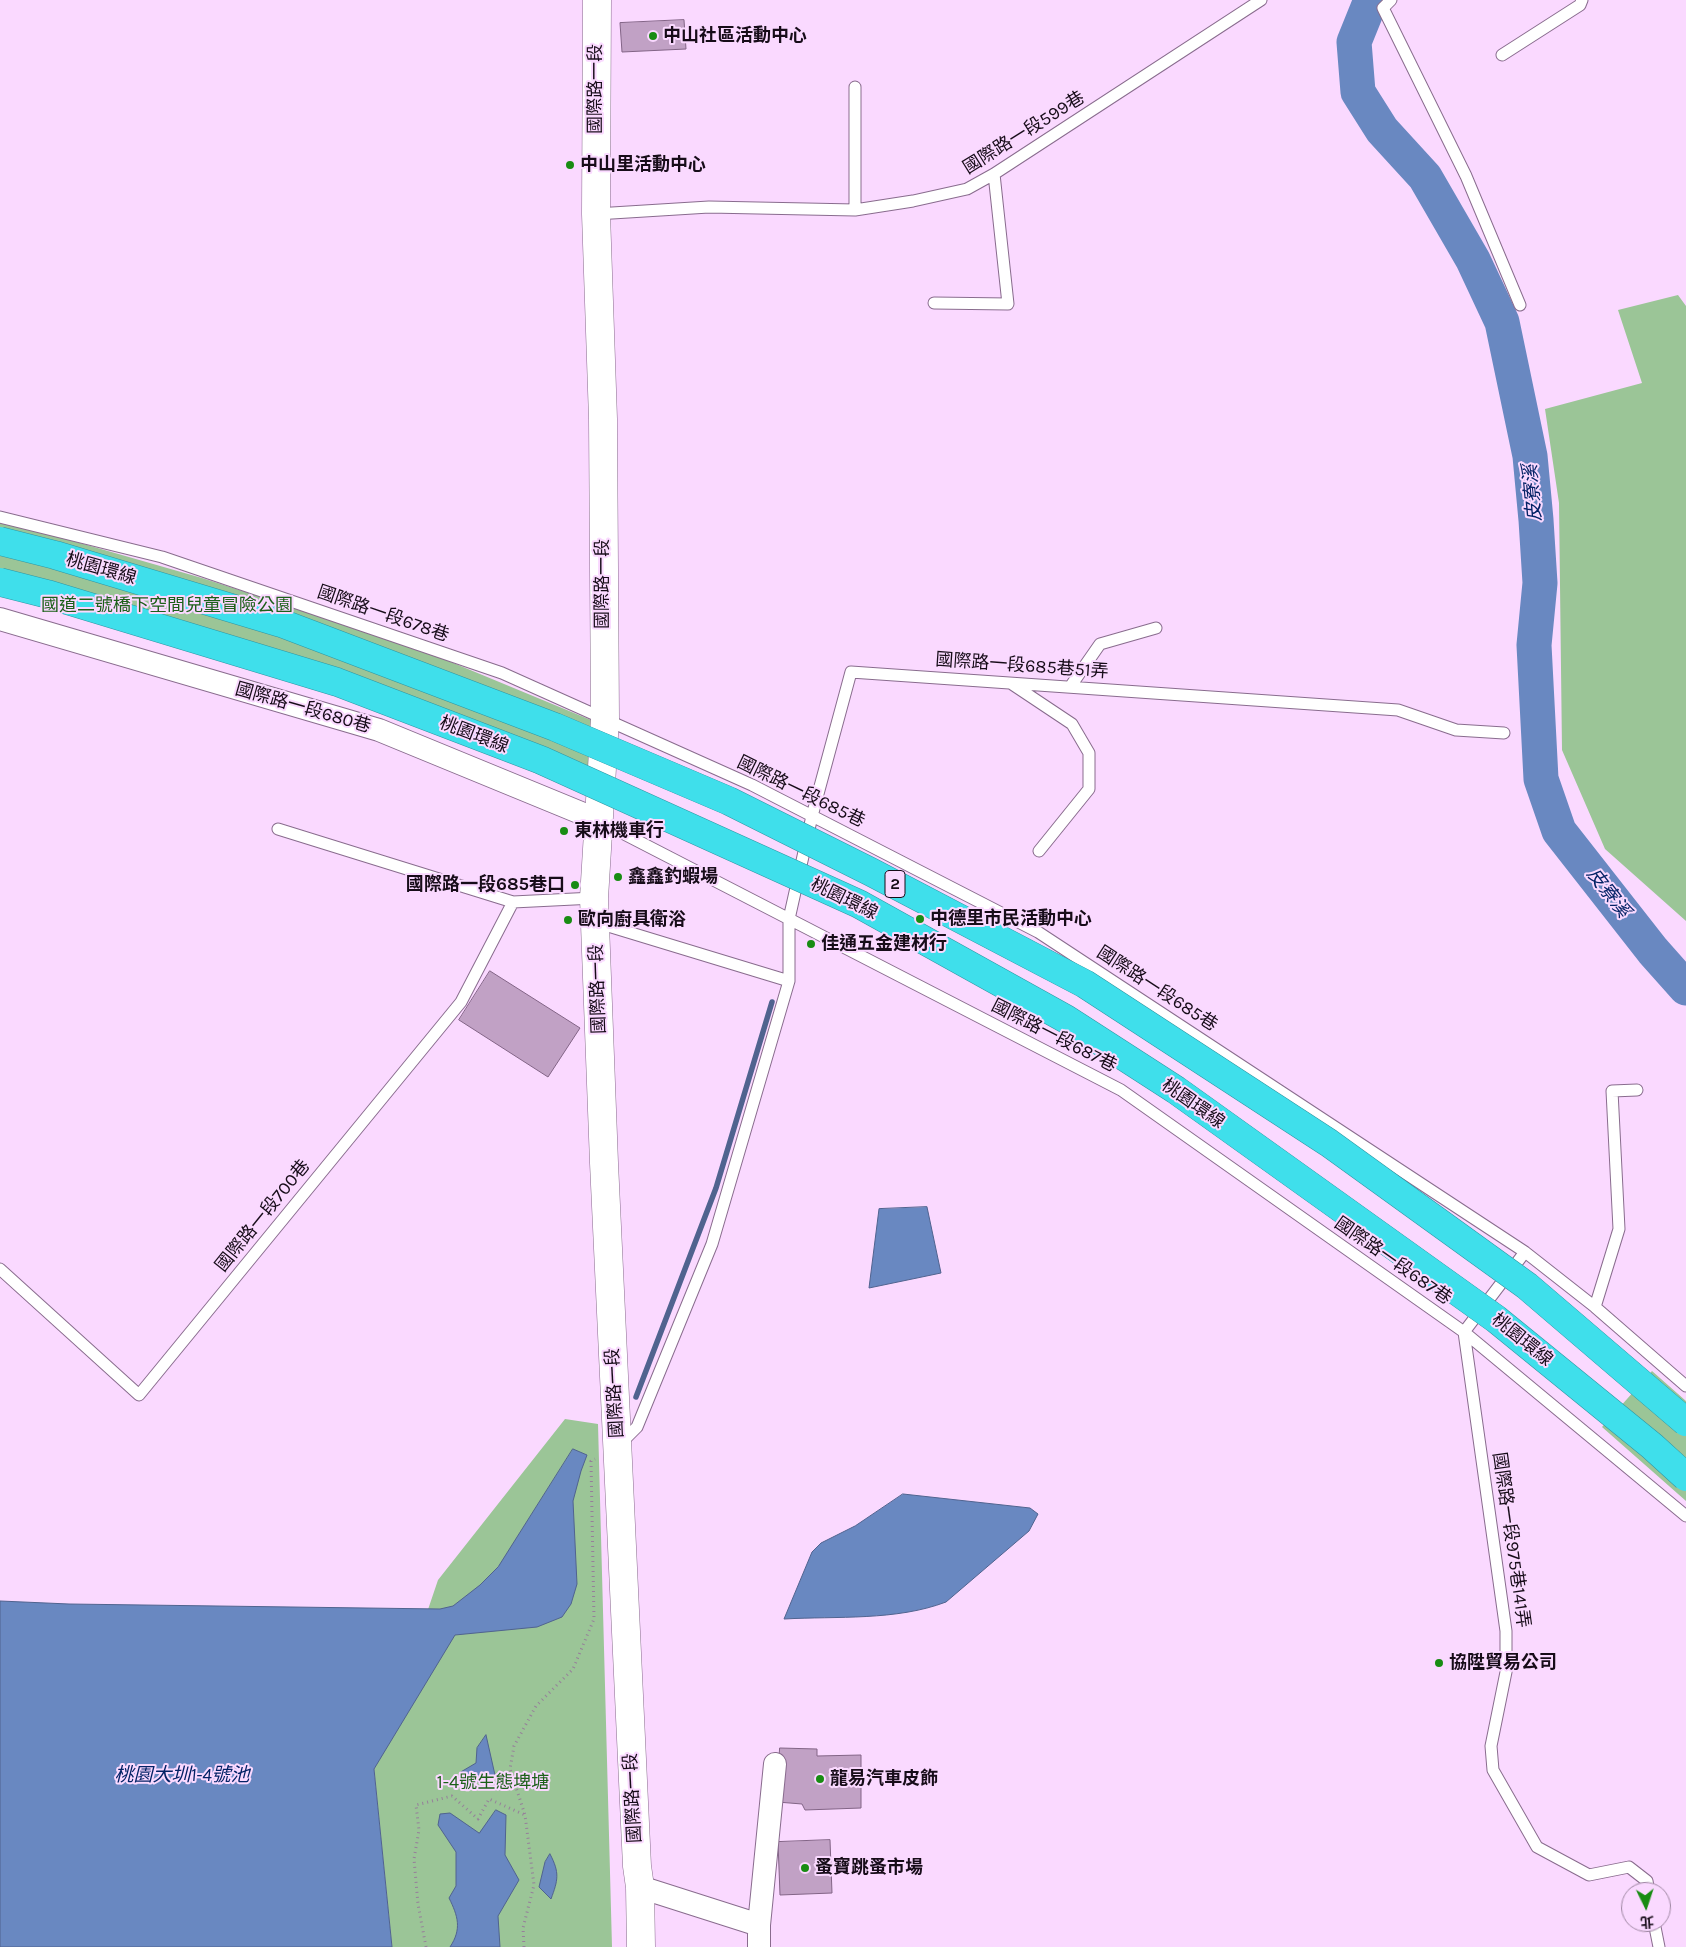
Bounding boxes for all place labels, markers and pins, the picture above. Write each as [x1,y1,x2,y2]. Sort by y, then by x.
place label: 中山社區活動中心 [663,25,807,47]
marker: 中山社區活動中心 [647,30,659,42]
place label: 中山里活動中心 [580,154,706,176]
marker: 中山里活動中心 [564,159,576,171]
place label: 東林機車行 [574,820,664,842]
marker: 東林機車行 [558,825,570,837]
place label: 鑫鑫釣蝦場 [628,866,718,888]
marker: 鑫鑫釣蝦場 [612,871,624,883]
place label: 國際路一段685巷口 [406,874,565,896]
marker: 國際路一段685巷口 [569,879,581,891]
place label: 中德里市民活動中心 [930,908,1092,930]
place label: 歐向廚具衛浴 [578,909,686,931]
marker: 中德里市民活動中心 [914,913,926,925]
marker: 歐向廚具衛浴 [562,914,574,926]
place label: 佳通五金建材行 [821,933,947,955]
marker: 佳通五金建材行 [805,938,817,950]
place label: 協陞貿易公司 [1449,1652,1557,1674]
marker: 協陞貿易公司 [1433,1657,1445,1669]
place label: 龍易汽車皮飾 [830,1768,938,1790]
marker: 龍易汽車皮飾 [814,1773,826,1785]
place label: 蚤寶跳蚤市場 [815,1857,923,1879]
marker: 蚤寶跳蚤市場 [799,1862,811,1874]

